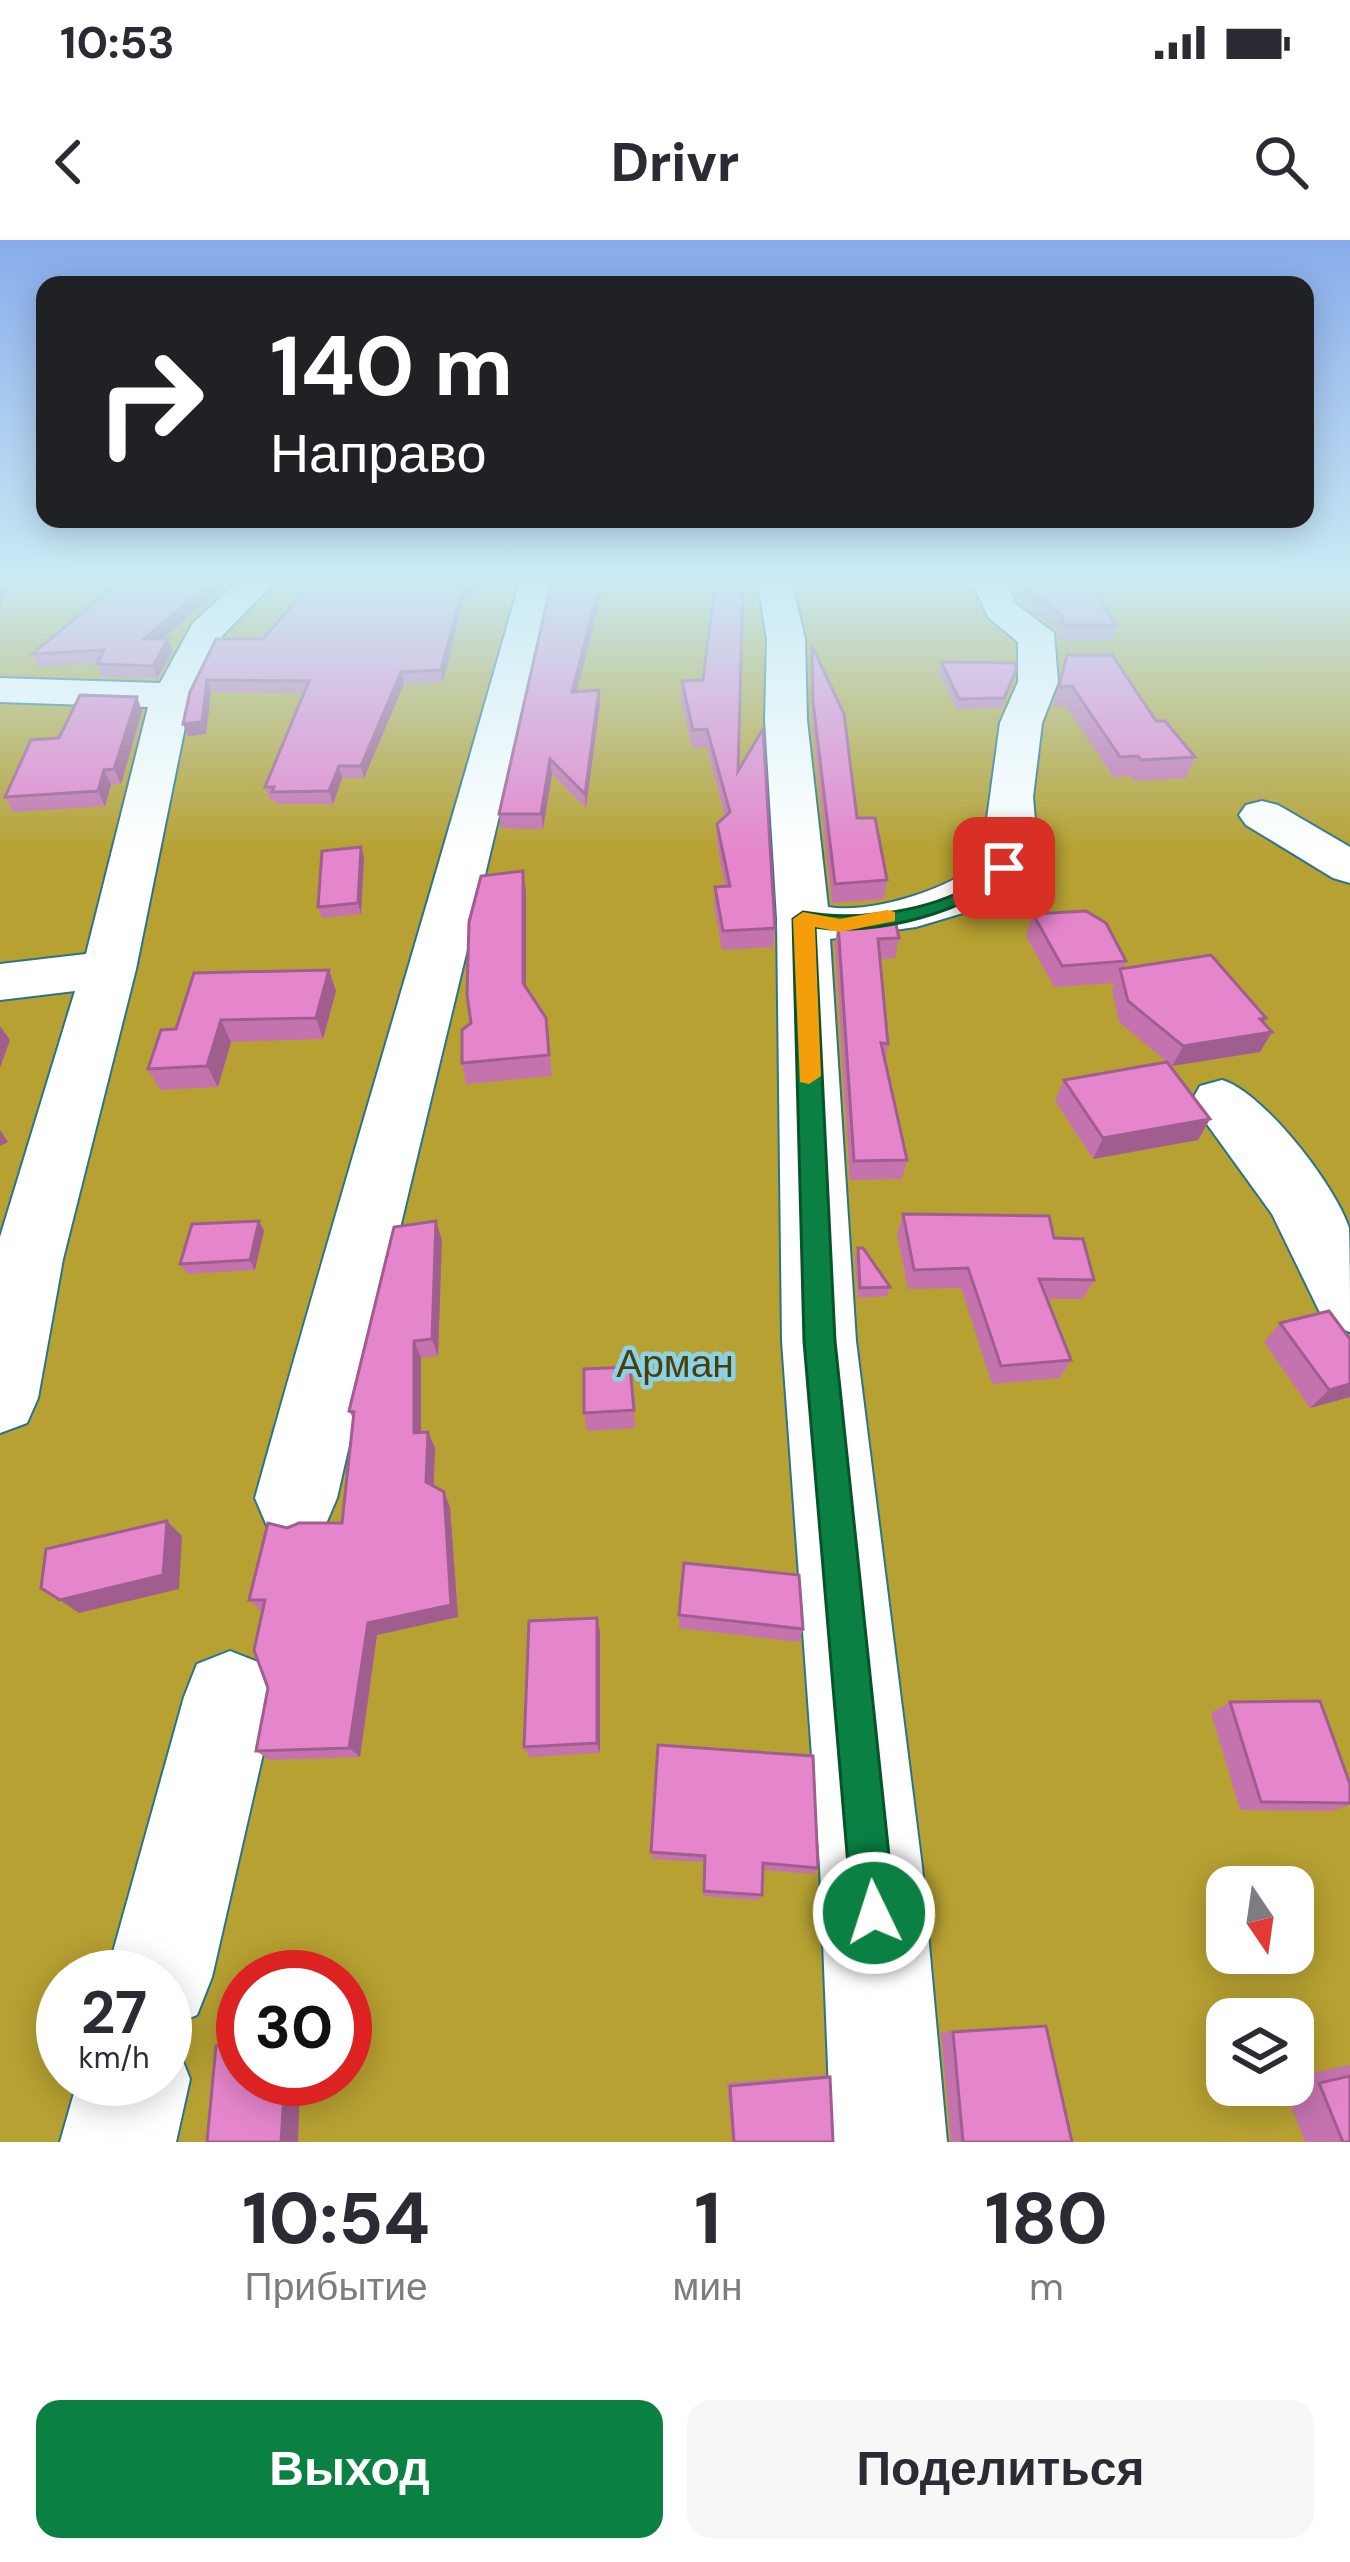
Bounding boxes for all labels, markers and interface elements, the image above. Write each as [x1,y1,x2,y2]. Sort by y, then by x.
text: 10:53 [60,13,175,72]
text: Drivr [611,127,739,198]
icon: back [36,129,102,195]
icon: search [1248,129,1314,195]
text: 140 m [270,312,513,421]
icon: right [72,324,228,480]
text: Направо [270,418,486,489]
pin [953,817,1055,919]
icon: arrive [971,835,1037,901]
park label: Арман [616,1338,734,1389]
position arrow [811,1850,937,1976]
north arrow [1206,1866,1314,1974]
map controls [1206,1866,1314,2106]
speed limit sign: 30 [216,1950,372,2106]
text: 27 [81,1973,147,2052]
button: layers [1206,1998,1314,2106]
text: km/h [79,2038,149,2077]
text: 10:54 [242,2172,430,2265]
text: 1 [694,2172,721,2265]
text: 180 [985,2172,1108,2265]
text: Прибытие [245,2261,428,2312]
text: мин [672,2261,743,2312]
text: m [1029,2261,1064,2312]
button: Выход [36,2400,663,2538]
button: Поделиться [687,2400,1314,2538]

